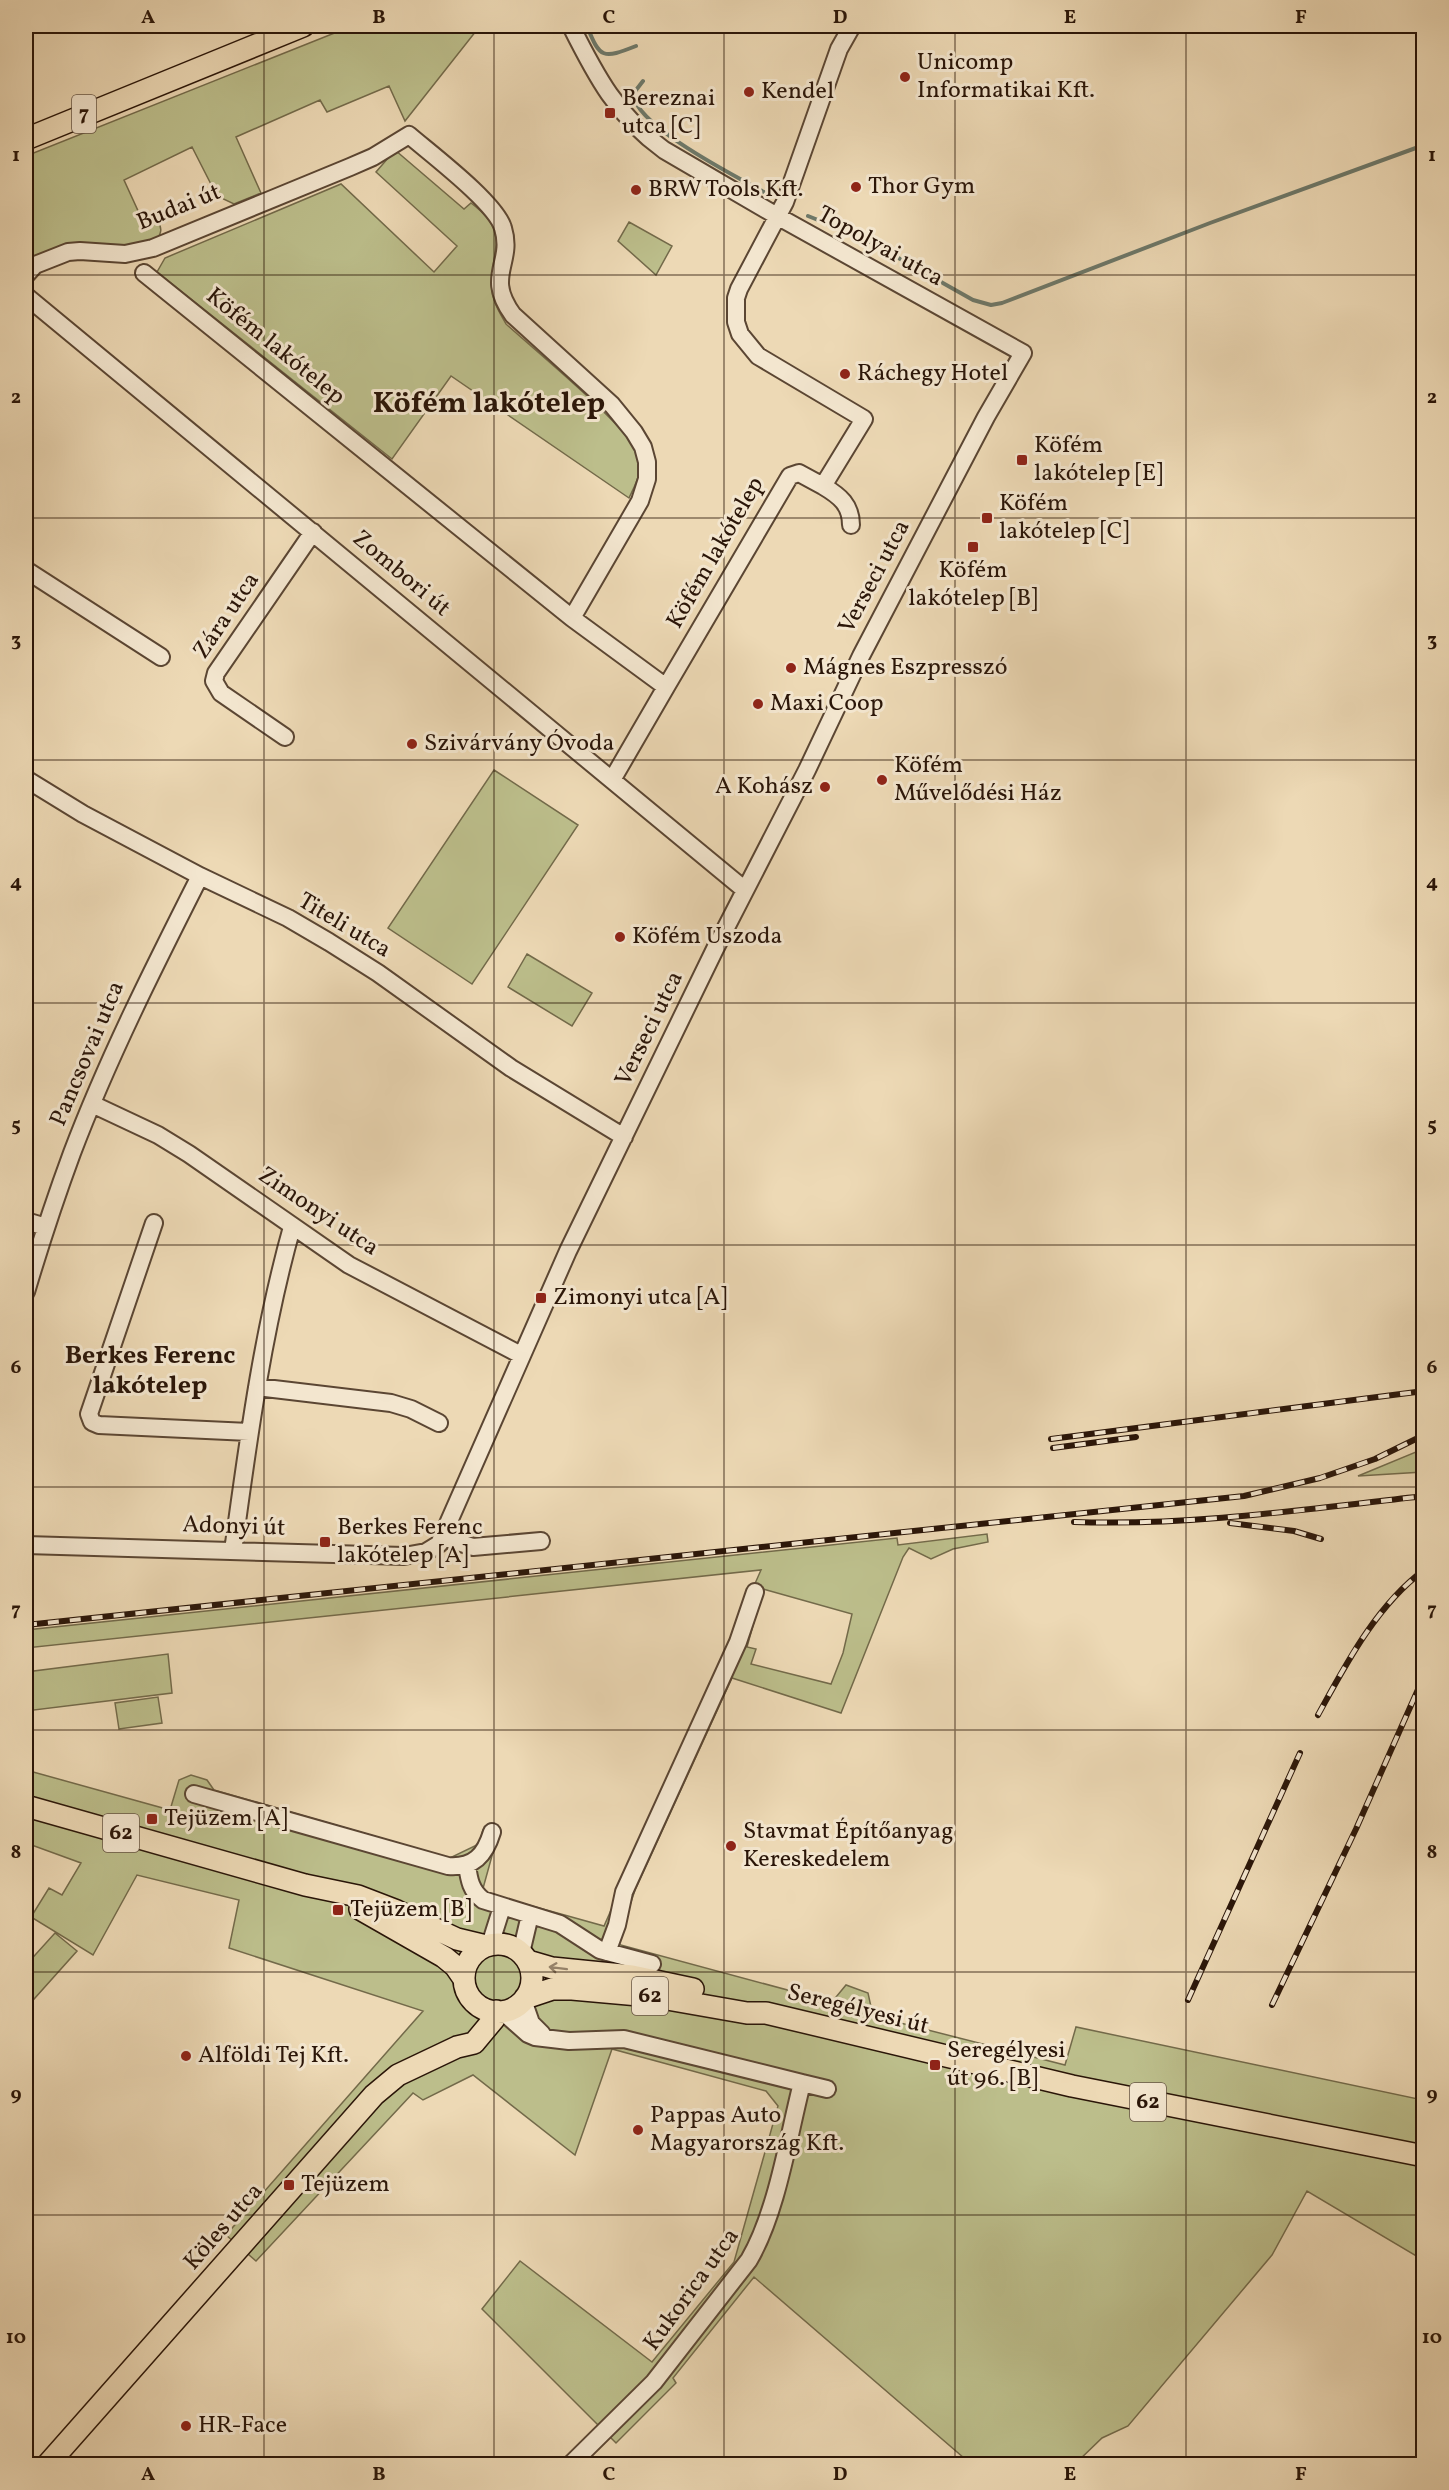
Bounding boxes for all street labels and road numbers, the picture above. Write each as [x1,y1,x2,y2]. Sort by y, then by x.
road number: 7 [72,95,96,133]
street label: Budai út [132,176,226,240]
street label: Topolyai utca [811,198,949,296]
street label: Köfém lakótelep [198,280,352,414]
street label: Köfém lakótelep [659,471,773,635]
street label: Verseci utca [831,514,919,640]
street label: Zombori út [344,523,458,625]
street label: Zára utca [185,566,269,666]
street label: Titeli utca [291,885,397,967]
street label: Verseci utca [607,966,693,1092]
street label: Pancsovai utca [42,976,134,1132]
street label: Zimonyi utca [251,1159,385,1265]
street label: Adonyi út [182,1508,286,1546]
road number: 62 [103,1814,139,1852]
street label: Seregélyesi út [783,1976,933,2044]
road number: 62 [632,1977,668,2015]
road number: 62 [1130,2083,1166,2121]
street label: Köles utca [176,2176,272,2278]
street label: Kukorica utca [636,2222,748,2358]

